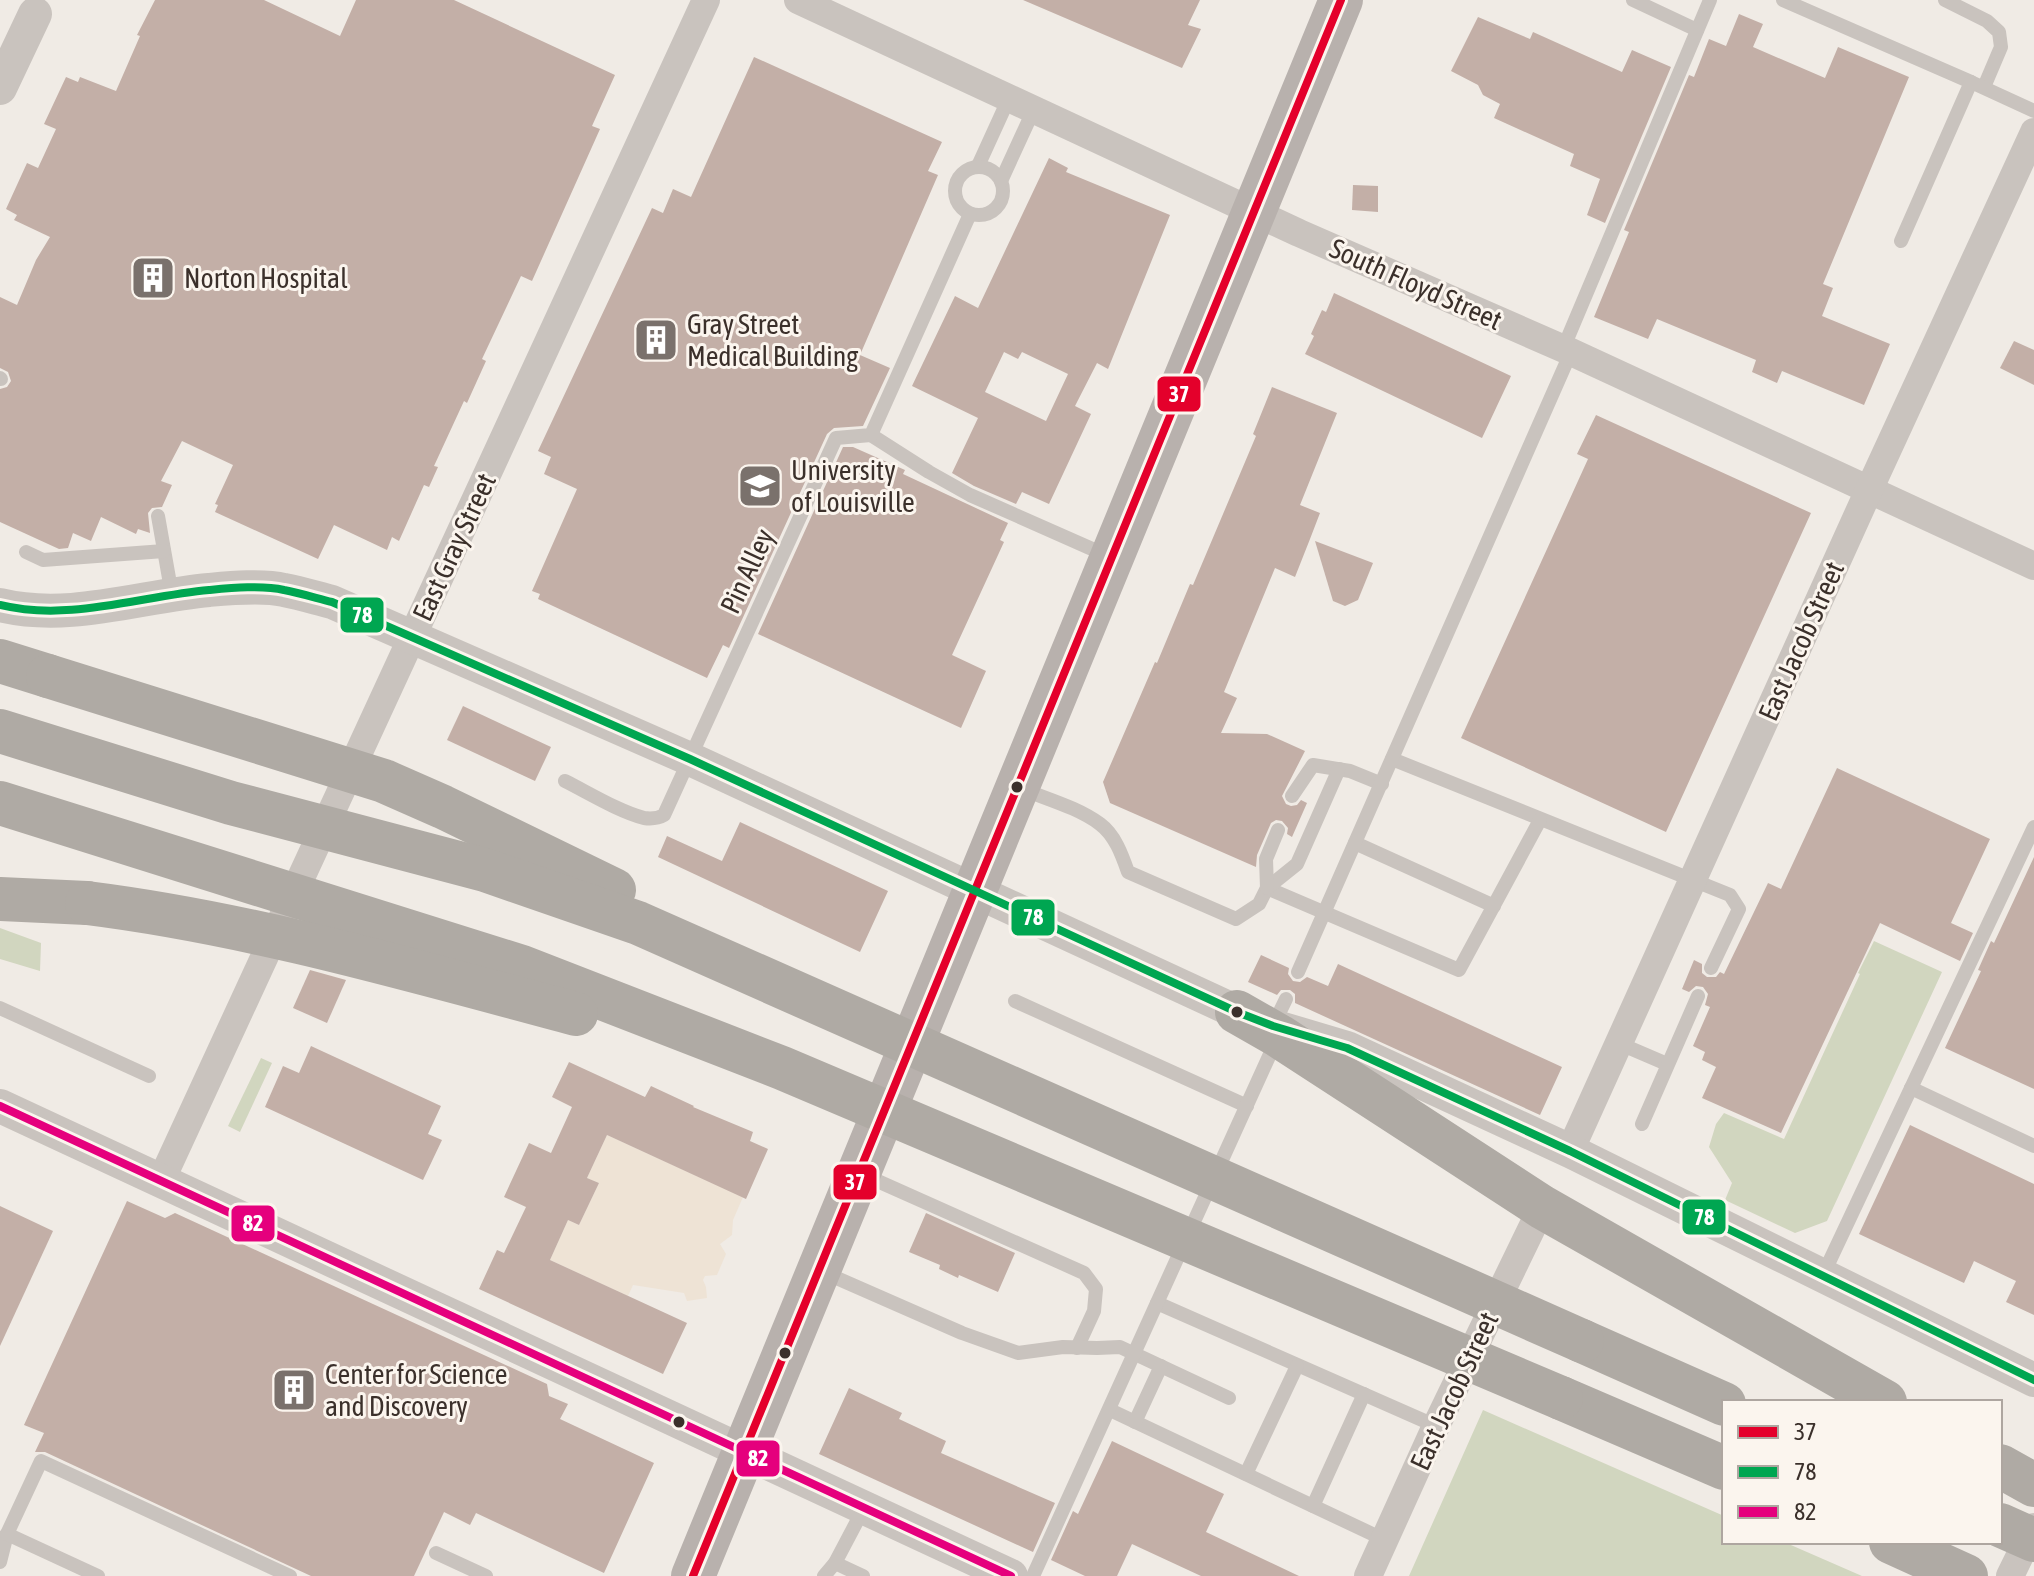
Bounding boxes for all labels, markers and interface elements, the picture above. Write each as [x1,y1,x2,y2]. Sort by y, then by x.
street label: South Floyd Street [1325,232,1507,336]
building icon: Norton Hospital [129,254,177,302]
place label: Norton Hospital [184,262,348,294]
place label: Gray Street Medical Building [687,308,858,372]
building icon: Gray Street Medical Building [632,316,680,364]
line badge: 37 [1156,375,1202,413]
text: 37 [1169,381,1189,407]
place label: University of Louisville [791,454,915,518]
school or university icon: University of Louisville [736,462,784,510]
street label: East Gray Street [406,468,502,626]
street label: Pin Alley [714,524,780,618]
street label: East Jacob Street [1752,556,1850,726]
line badge: 78 [339,596,385,634]
text: 78 [352,602,372,628]
unlabelled marker [1009,779,1025,795]
line badge: 78 [1010,898,1056,937]
text: 78 [1023,904,1043,930]
unlabelled marker [1229,1004,1245,1020]
line badge: 37 [832,1163,878,1201]
text: 37 [845,1169,865,1195]
line badge: 78 [1681,1198,1727,1236]
line badge: 82 [230,1204,276,1243]
text: 78 [1694,1204,1714,1230]
text: 82 [243,1210,263,1236]
street label: East Jacob Street [1403,1307,1505,1475]
unlabelled marker [777,1345,793,1361]
place label: Center for Science and Discovery [325,1358,507,1422]
building icon: Center for Science and Discovery [270,1366,318,1414]
legend [1722,1400,2002,1544]
unlabelled marker [671,1414,687,1430]
text: 37 [1794,1418,1817,1445]
line badge: 82 [735,1439,781,1478]
text: 82 [748,1445,768,1471]
text: 78 [1794,1458,1817,1485]
text: 82 [1794,1498,1817,1525]

